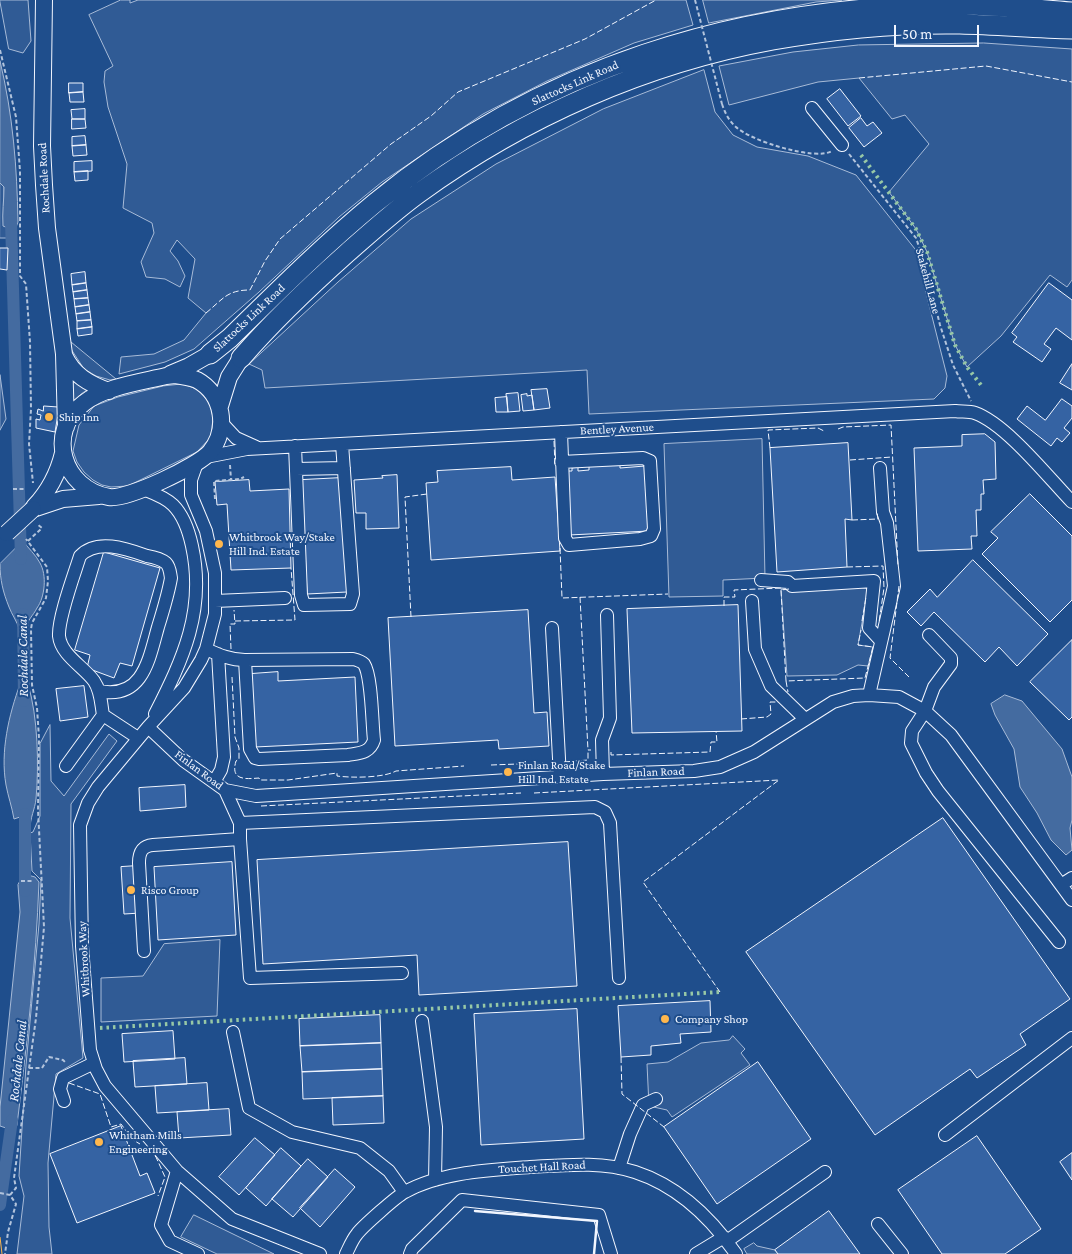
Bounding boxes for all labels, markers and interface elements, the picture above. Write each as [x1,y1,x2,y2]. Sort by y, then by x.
scale bar [897,15,982,47]
text: 50 m [902,26,932,42]
street label: Slattocks Link Road [529,57,621,109]
street label: Rochdale Road [35,142,53,214]
street label: Stakehill Lane [912,247,944,315]
street label: Slattocks Link Road [210,281,288,355]
place label: Ship Inn [59,410,99,424]
marker: Ship Inn [43,411,55,423]
street label: Bentley Avenue [580,420,654,438]
place label: Whitbrook Way/Stake Hill Ind. Estate [229,530,335,558]
marker: Whitbrook Way/Stake Hill Ind. Estate [213,538,225,550]
water label: Rochdale Canal [14,615,32,697]
street label: Finlan Road [172,747,226,793]
place label: Finlan Road/Stake Hill Ind. Estate [518,758,605,786]
street label: Finlan Road [627,764,685,780]
marker: Finlan Road/Stake Hill Ind. Estate [502,766,514,778]
place label: Risco Group [141,883,199,897]
marker: Risco Group [125,884,137,896]
street label: Whitbrook Way [75,921,93,997]
place label: Company Shop [675,1012,748,1026]
marker: Company Shop [659,1013,671,1025]
water label: Rochdale Canal [5,1020,31,1102]
place label: Whitham Mills Engineering [109,1128,182,1156]
marker: Whitham Mills Engineering [93,1136,105,1148]
street label: Touchet Hall Road [498,1158,586,1176]

